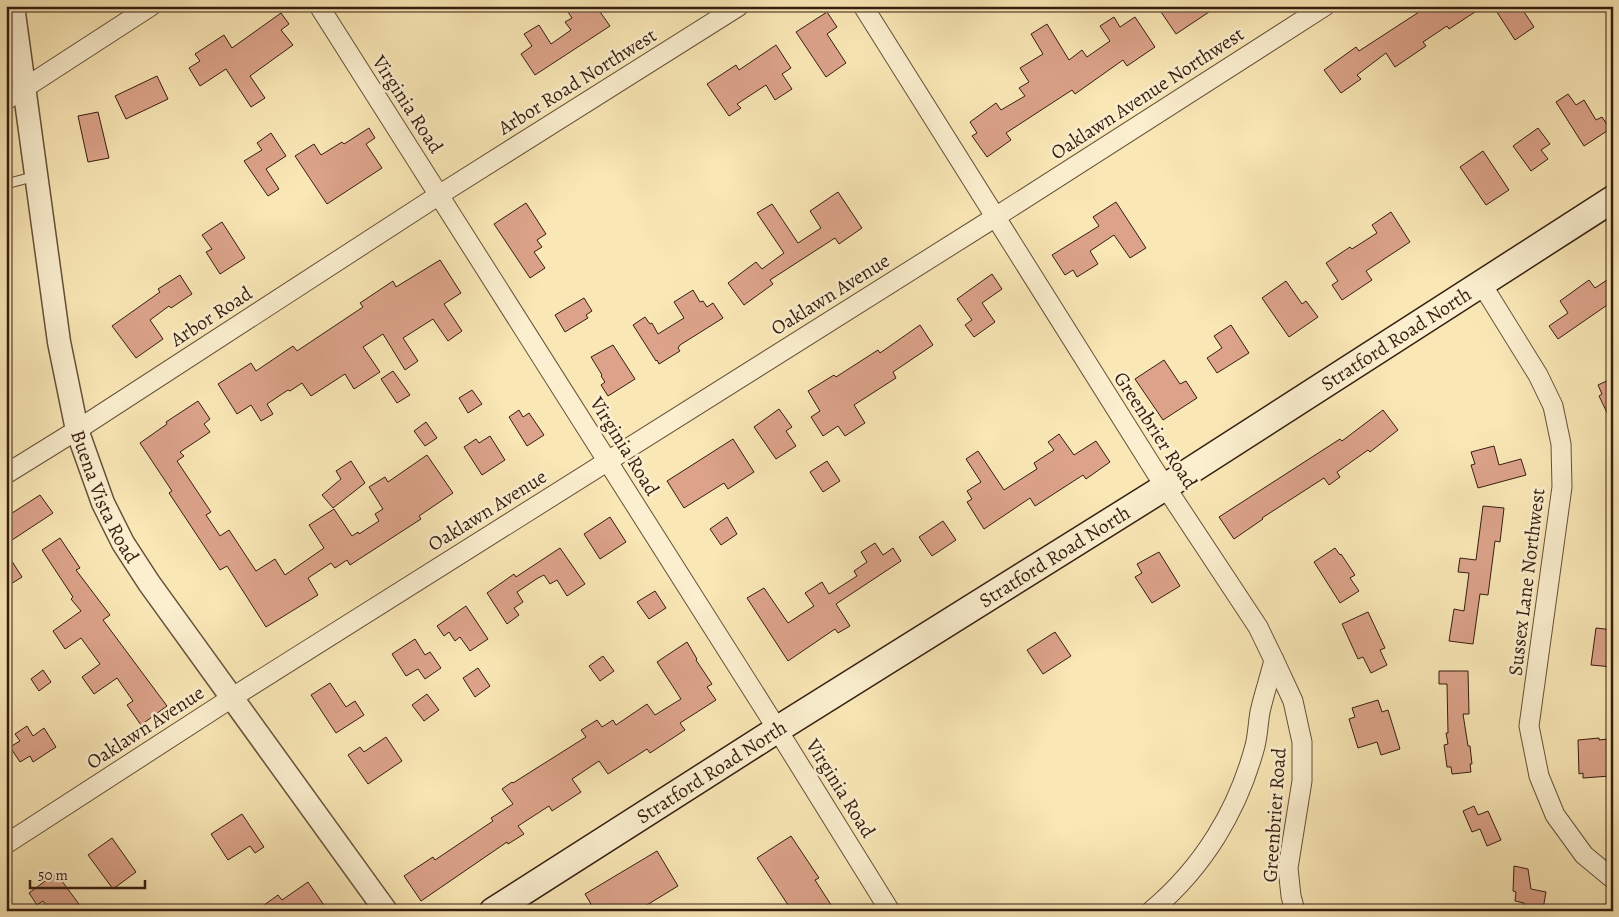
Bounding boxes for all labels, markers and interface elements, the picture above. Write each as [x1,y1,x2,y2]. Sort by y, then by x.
street label: Oaklawn Avenue Northwest [1045,21,1249,166]
street label: Arbor Road Northwest [492,22,662,142]
street label: Virginia Road [365,49,450,159]
street label: Oaklawn Avenue [766,247,895,342]
street label: Arbor Road [164,280,258,353]
street label: Stratford Road North [1316,281,1477,397]
street label: Greenbrier Road [1108,366,1204,494]
street label: Virginia Road [583,391,666,501]
street label: Buena Vista Road [64,426,146,569]
street label: Oaklawn Avenue [423,463,552,558]
street label: Sussex Lane Northwest [1502,486,1551,677]
street label: Stratford Road North [974,499,1136,614]
street label: Oaklawn Avenue [81,679,209,776]
street label: Stratford Road North [631,714,792,830]
street label: Virginia Road [799,733,882,843]
street label: Greenbrier Road [1256,747,1293,883]
scale bar [30,857,145,889]
text: 50 m [38,865,68,885]

